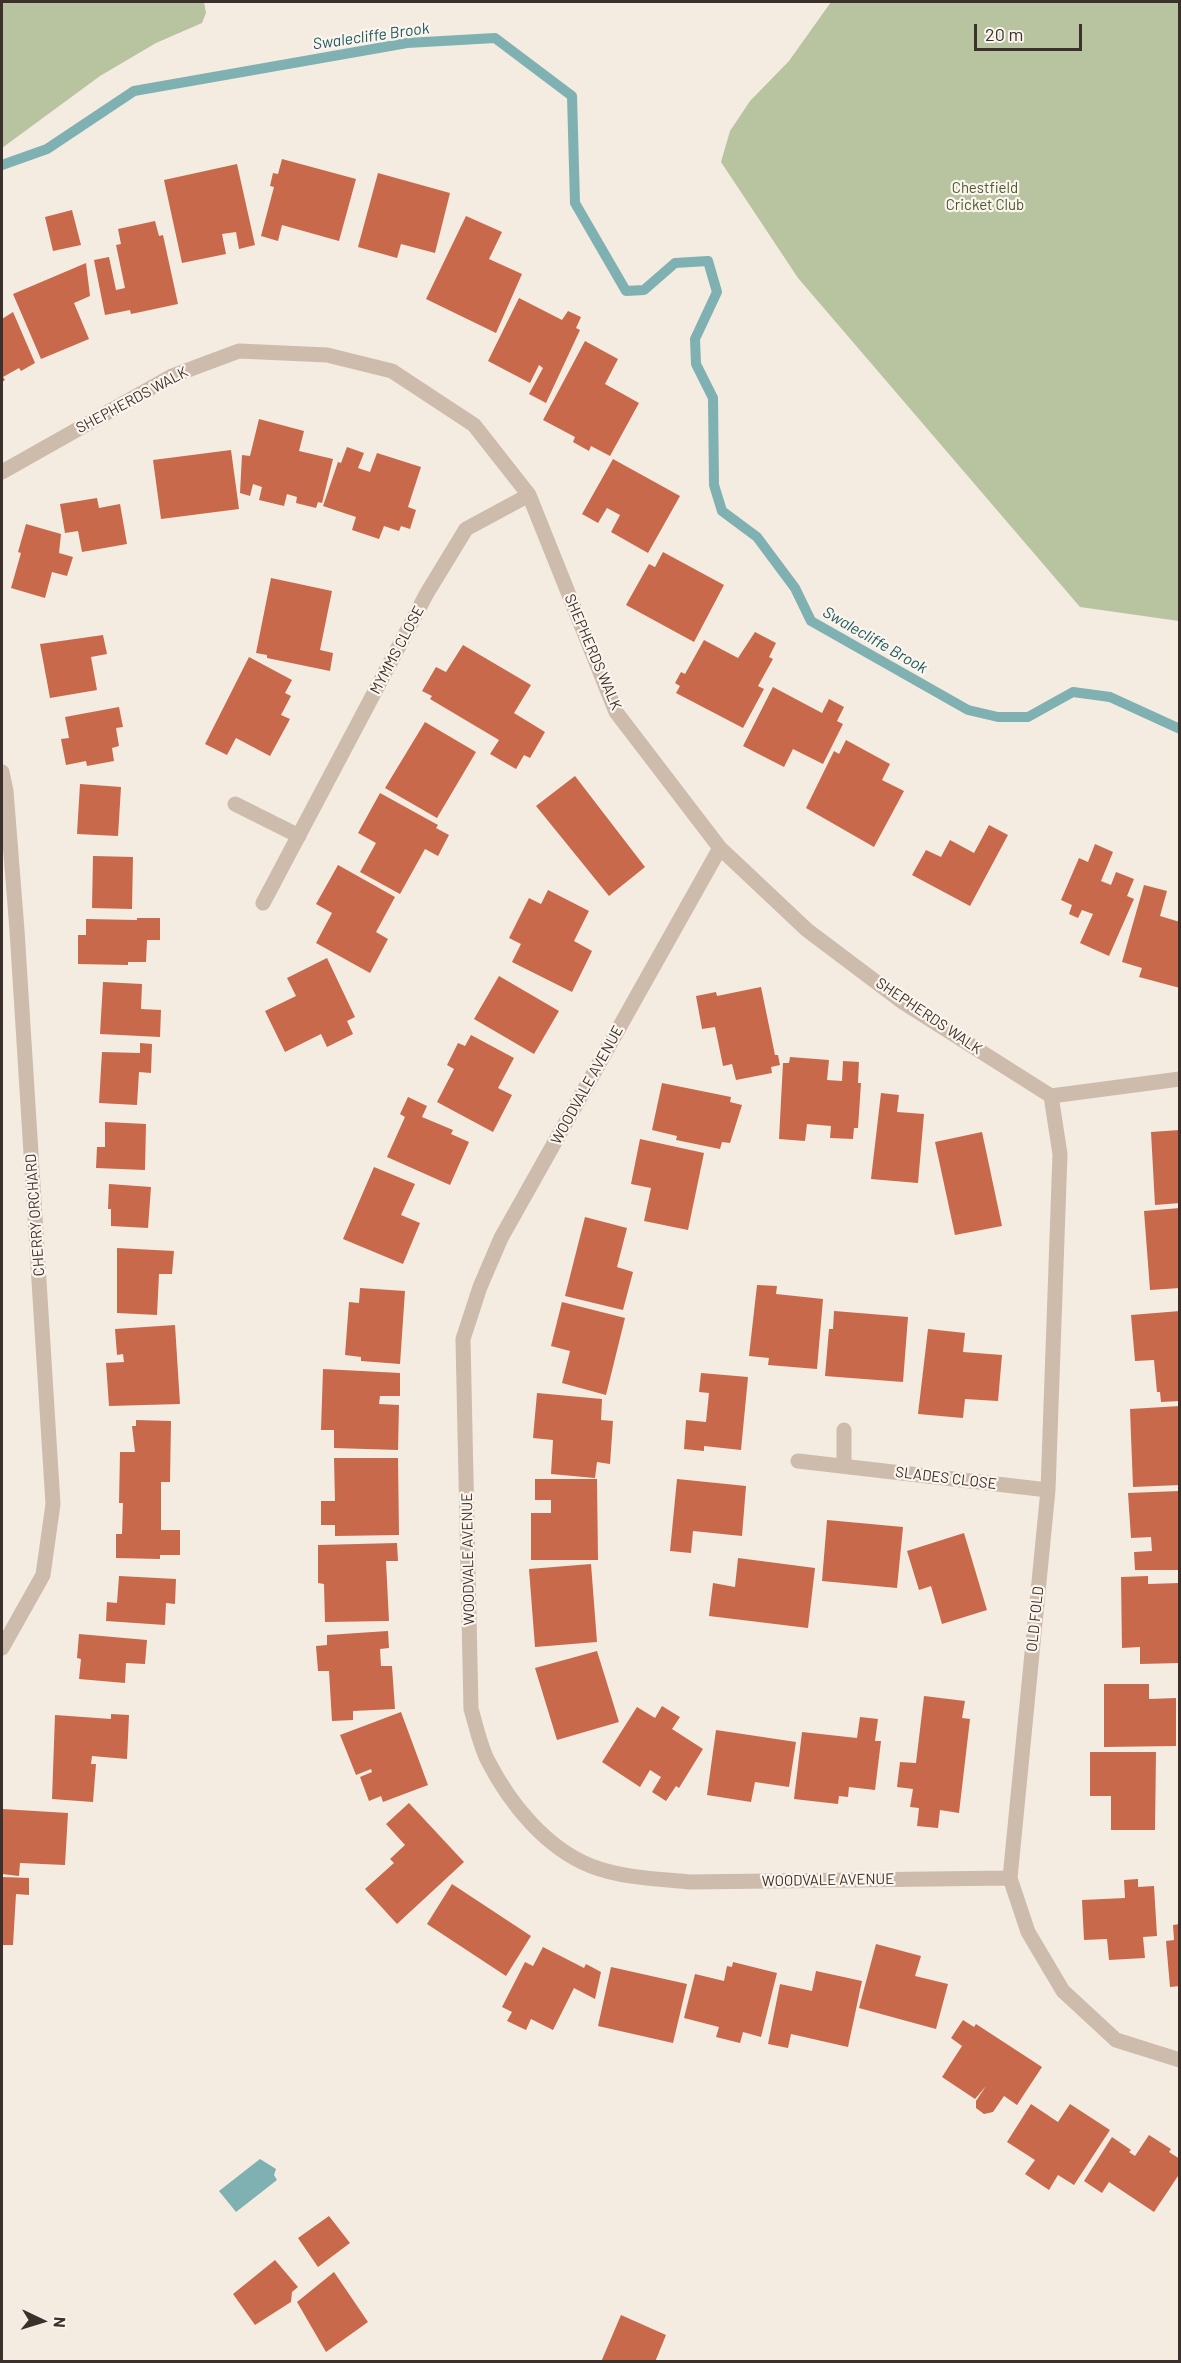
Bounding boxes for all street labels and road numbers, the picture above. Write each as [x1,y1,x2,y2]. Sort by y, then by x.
street label: SHEPHERDS WALK [73,363,191,437]
street label: SHEPHERDS WALK [560,591,626,713]
street label: MYMMS CLOSE [366,603,428,697]
street label: SHEPHERDS WALK [872,974,986,1058]
street label: WOODVALE AVENUE [547,1023,627,1147]
street label: CHERRY ORCHARD [22,1153,48,1277]
street label: SLADES CLOSE [894,1463,998,1493]
street label: WOODVALE AVENUE [458,1493,478,1625]
street label: OLD FOLD [1023,1585,1047,1653]
street label: WOODVALE AVENUE [762,1870,894,1890]

